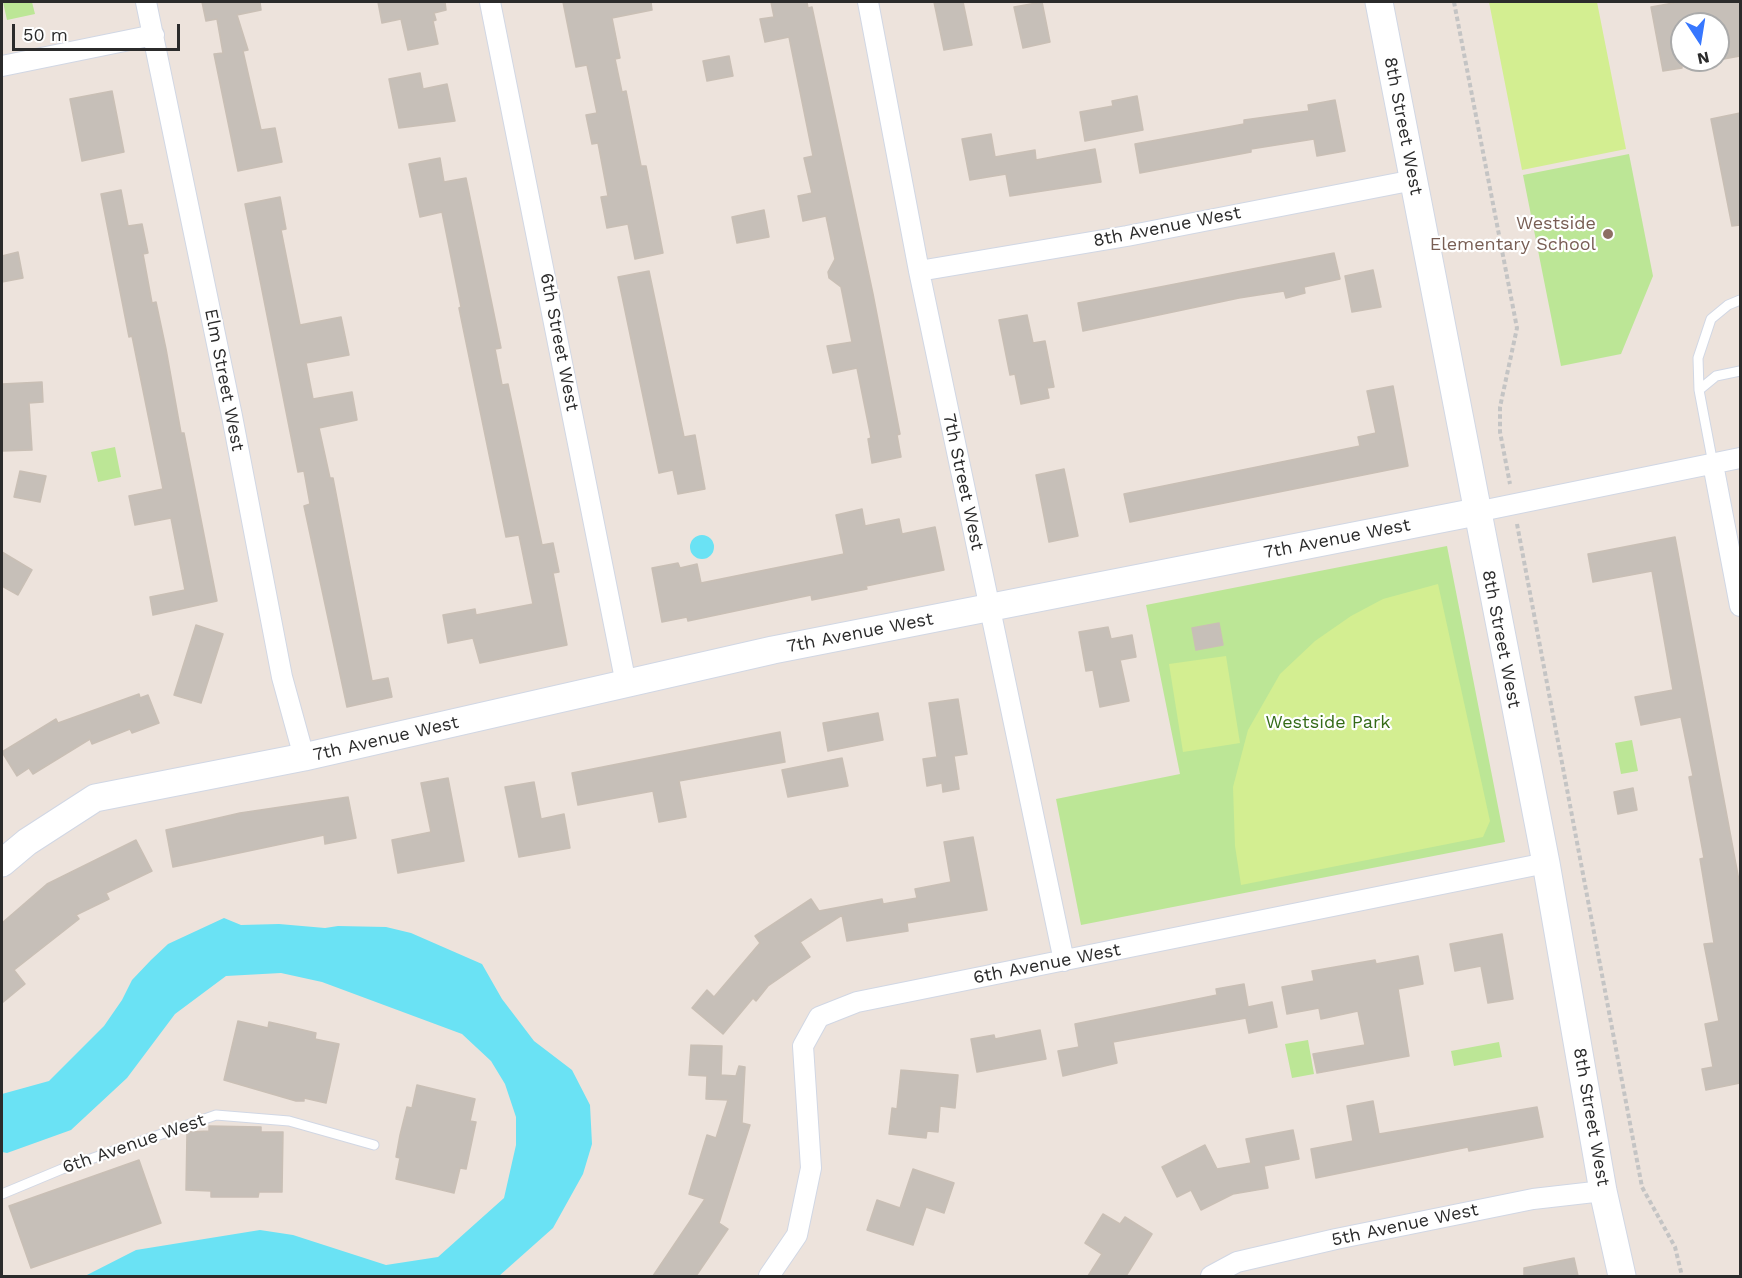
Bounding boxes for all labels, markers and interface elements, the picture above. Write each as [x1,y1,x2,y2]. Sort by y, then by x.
scale bar [15,12,183,50]
north arrow [1670,12,1730,72]
text: 50 m [23,24,68,45]
text: N [1696,48,1711,69]
street label: 8th Street West [1379,55,1427,197]
street label: 8th Avenue West [1091,202,1243,252]
place label: Westside Elementary School [1430,213,1596,256]
marker: Westside Elementary School [1601,227,1615,241]
street label: 6th Street West [535,271,583,413]
street label: Elm Street West [200,307,248,453]
street label: 7th Street West [938,412,988,552]
street label: 7th Avenue West [1262,514,1412,564]
street label: 8th Street West [1477,568,1525,710]
street label: 7th Avenue West [785,608,935,658]
street label: 7th Avenue West [311,712,461,766]
park label: Westside Park [1266,712,1390,734]
street label: 6th Avenue West [971,939,1123,989]
street label: 8th Street West [1568,1046,1614,1188]
street label: 6th Avenue West [60,1109,208,1179]
street label: 5th Avenue West [1330,1199,1480,1251]

